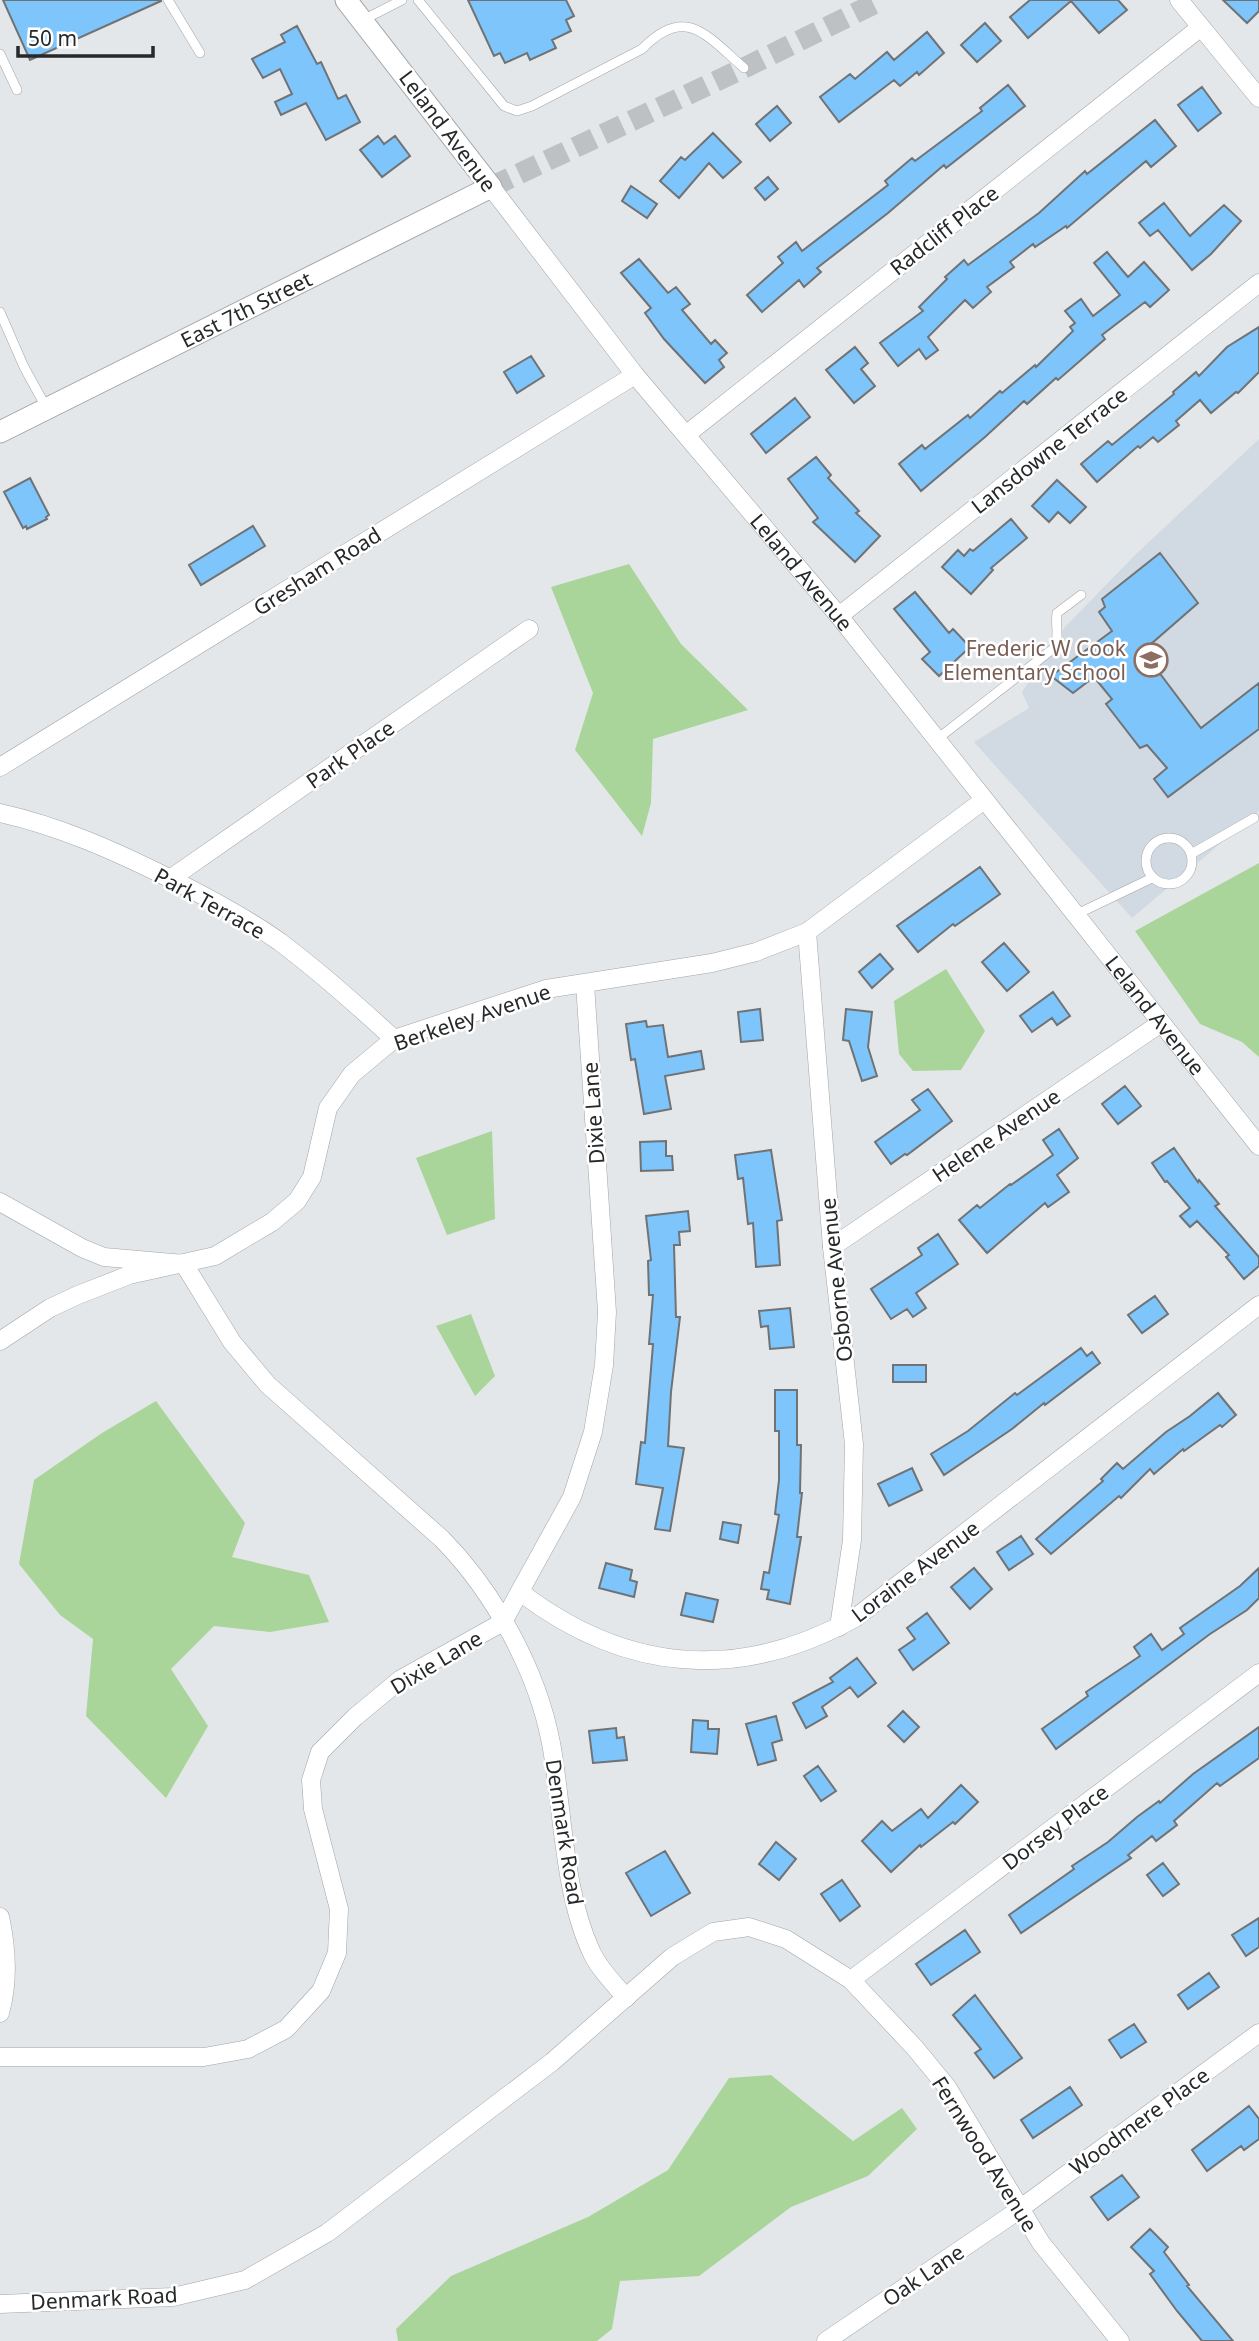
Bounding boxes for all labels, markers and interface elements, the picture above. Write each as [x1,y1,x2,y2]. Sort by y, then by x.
scale bar [18,14,152,58]
text: 50 m [28,24,77,52]
street label: Leland Avenue [393,65,503,197]
street label: Radcliff Place [884,179,1004,281]
street label: East 7th Street [176,265,317,354]
street label: Lansdowne Terrace [965,380,1133,520]
street label: Leland Avenue [744,508,859,636]
street label: Gresham Road [248,521,386,621]
place label: Frederic W Cook Elementary School [943,634,1127,686]
school or university icon: Frederic W Cook Elementary School [1132,641,1170,679]
street label: Park Place [300,713,400,795]
street label: Park Terrace [150,861,270,945]
street label: Leland Avenue [1099,950,1211,1081]
street label: Berkeley Avenue [390,977,554,1057]
street label: Dixie Lane [575,1061,611,1165]
street label: Helene Avenue [927,1082,1065,1188]
street label: Osborne Avenue [813,1197,859,1363]
street label: Loraine Avenue [845,1514,985,1628]
street label: Dixie Lane [385,1624,487,1700]
street label: Denmark Road [540,1757,590,1907]
street label: Dorsey Place [996,1778,1114,1876]
street label: Woodmere Place [1063,2061,1215,2181]
street label: Fernwood Avenue [926,2071,1044,2237]
street label: Oak Lane [877,2238,969,2312]
street label: Denmark Road [30,2280,178,2316]

